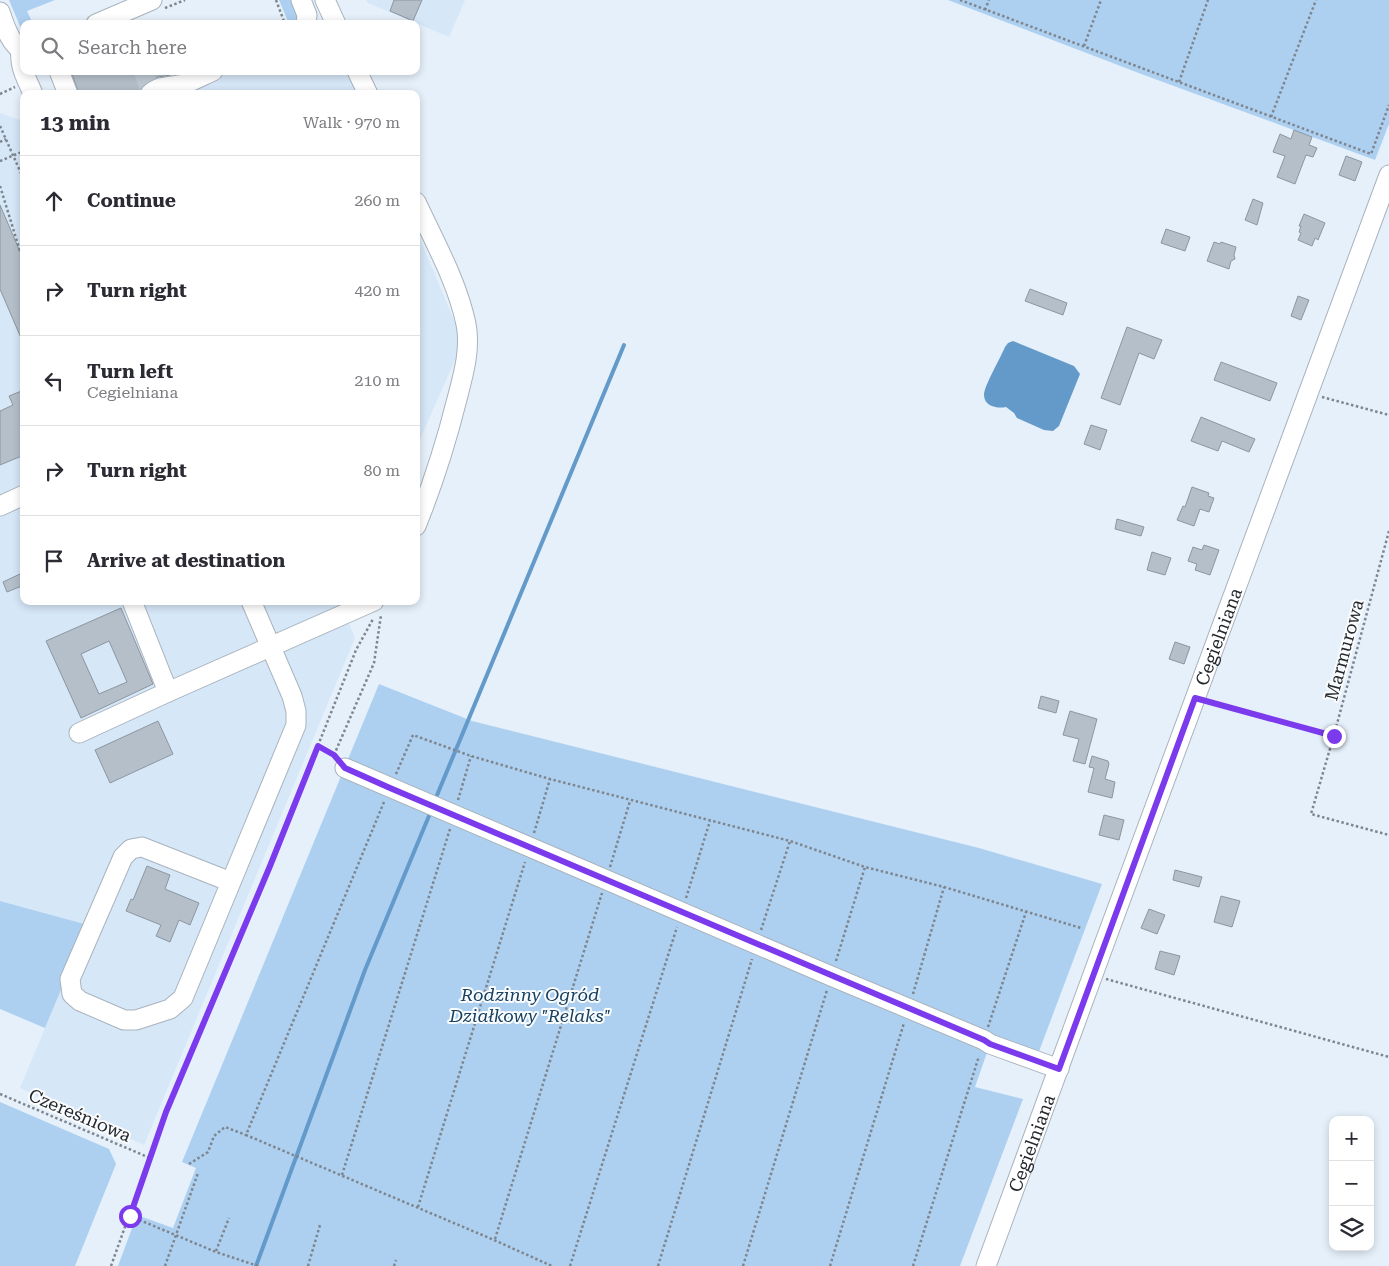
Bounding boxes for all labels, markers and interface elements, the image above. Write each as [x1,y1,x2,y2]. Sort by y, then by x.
search box [20,20,420,75]
icon: search [38,34,66,62]
text: Search here [78,36,187,59]
text: 13 min [40,111,110,135]
text: Walk · 970 m [303,113,400,132]
icon: ahead [40,187,68,215]
text: Continue [87,189,176,212]
text: 260 m [354,191,400,210]
icon: right [40,277,68,305]
text: Turn right [87,279,187,302]
text: 420 m [354,281,400,300]
text: Turn left [87,360,173,383]
icon: left [40,367,68,395]
text: 210 m [354,371,400,390]
text: Cegielniana [87,383,178,402]
icon: right [40,457,68,485]
text: Turn right [87,459,187,482]
text: 80 m [363,461,400,480]
icon: arrive [40,547,68,575]
text: Arrive at destination [87,549,285,572]
street label: Cegielniana [1190,584,1246,688]
street label: Marmurowa [1320,597,1368,703]
route end [1323,725,1346,748]
park label: Rodzinny Ogród Działkowy "Relaks" [448,984,611,1026]
street label: Czereśniowa [26,1084,135,1146]
street label: Cegielniana [1004,1091,1059,1195]
map controls [1329,1116,1374,1251]
button: + [1329,1116,1374,1161]
button: − [1329,1161,1374,1206]
route start [119,1205,142,1228]
button: layers [1329,1206,1374,1251]

